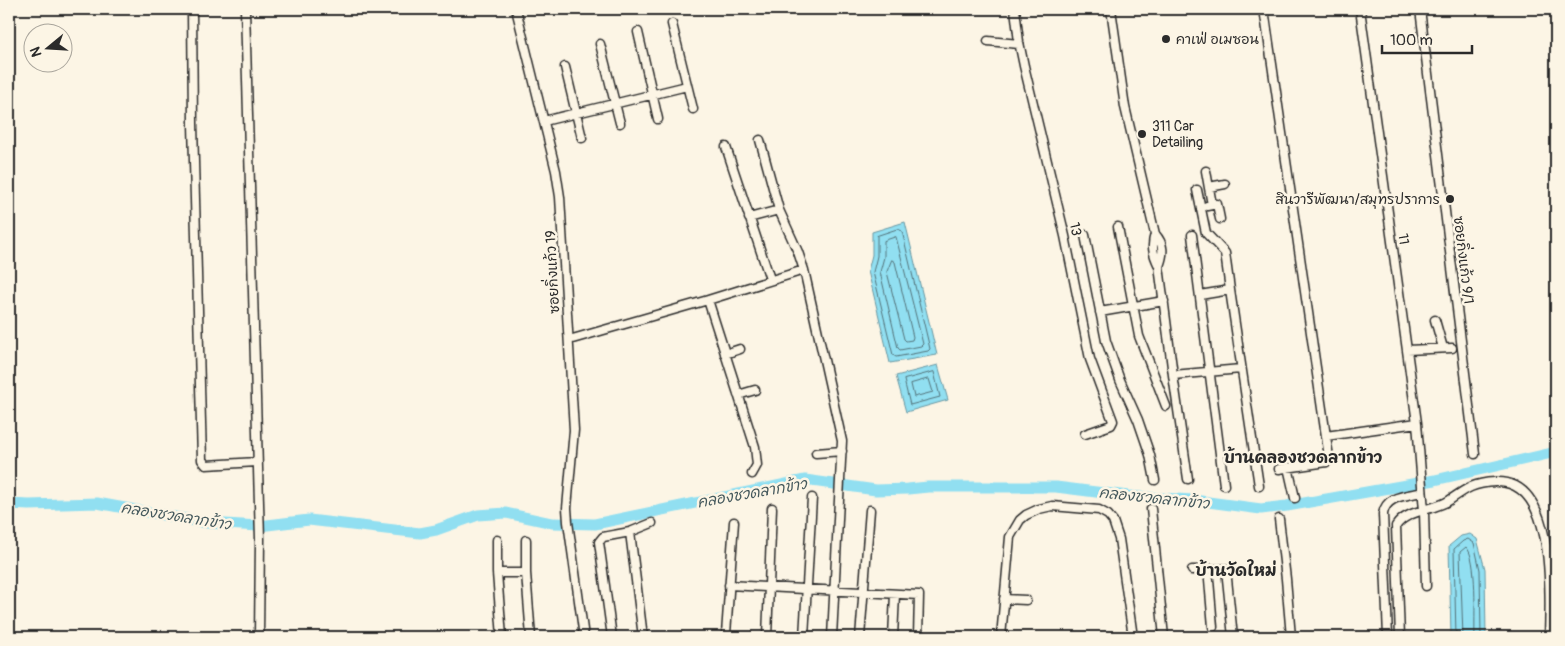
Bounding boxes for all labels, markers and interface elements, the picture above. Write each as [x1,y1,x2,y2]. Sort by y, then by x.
north arrow [22,22,72,72]
scale bar [1382,22,1472,54]
place label: คาเฟ่ อเมซอน [1176,31,1259,48]
text: 100 m [1390,31,1433,50]
marker: คาเฟ่ อเมซอน [1160,33,1172,45]
text: N [27,45,46,59]
place label: 311 Car Detailing [1152,118,1203,151]
marker: 311 Car Detailing [1136,128,1148,140]
place label: สินวารีพัฒนา/สมุทรปราการ [1275,191,1440,209]
marker: สินวารีพัฒนา/สมุทรปราการ [1444,193,1456,205]
street label: ซอยกิ่งแก้ว 9/1 [1450,215,1482,305]
street label: 13 [1066,221,1085,238]
street label: ซอยกิ่งแก้ว 19 [537,230,563,314]
street label: 11 [1394,232,1413,246]
district label: บ้านคลองชวดลากข้าว [1224,446,1383,468]
water label: คลองชวดลากข้าว [696,473,810,512]
water label: คลองชวดลากข้าว [1098,482,1211,514]
water label: คลองชวดลากข้าว [120,497,234,535]
district label: บ้านวัดใหม่ [1195,559,1277,581]

